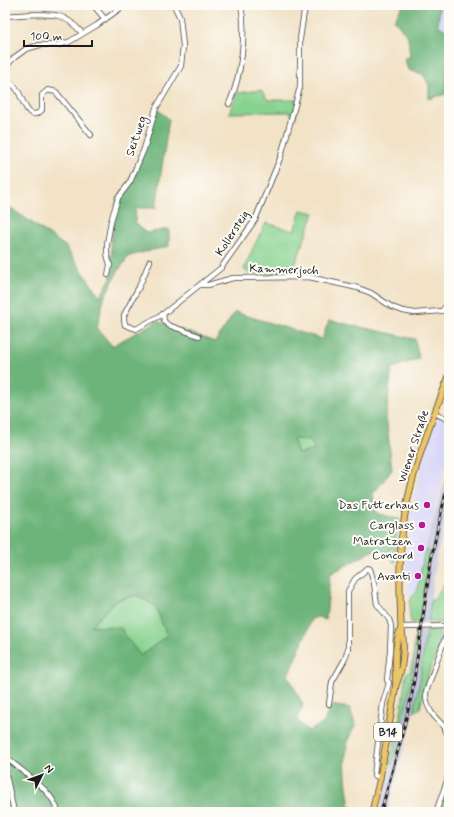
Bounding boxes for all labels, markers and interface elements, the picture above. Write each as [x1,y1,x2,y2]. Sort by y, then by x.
scale bar [24,22,92,48]
text: 100 m [30,29,62,45]
street label: Seitweg [123,114,151,159]
street label: Kollersteig [212,208,254,260]
street label: Kammerjoch [249,261,319,279]
street label: Wiener Straße [395,408,433,485]
place label: Das Futterhaus [338,498,419,514]
marker: Das Futterhaus [422,500,432,510]
place label: Carglass [369,518,414,534]
marker: Carglass [417,520,427,530]
place label: Matratzen Concord [353,534,414,564]
marker: Matratzen Concord [416,543,426,553]
place label: Avanti [377,569,410,585]
marker: Avanti [413,571,423,581]
road number: B14 [374,723,402,741]
north arrow [22,755,62,795]
text: N [41,762,56,776]

